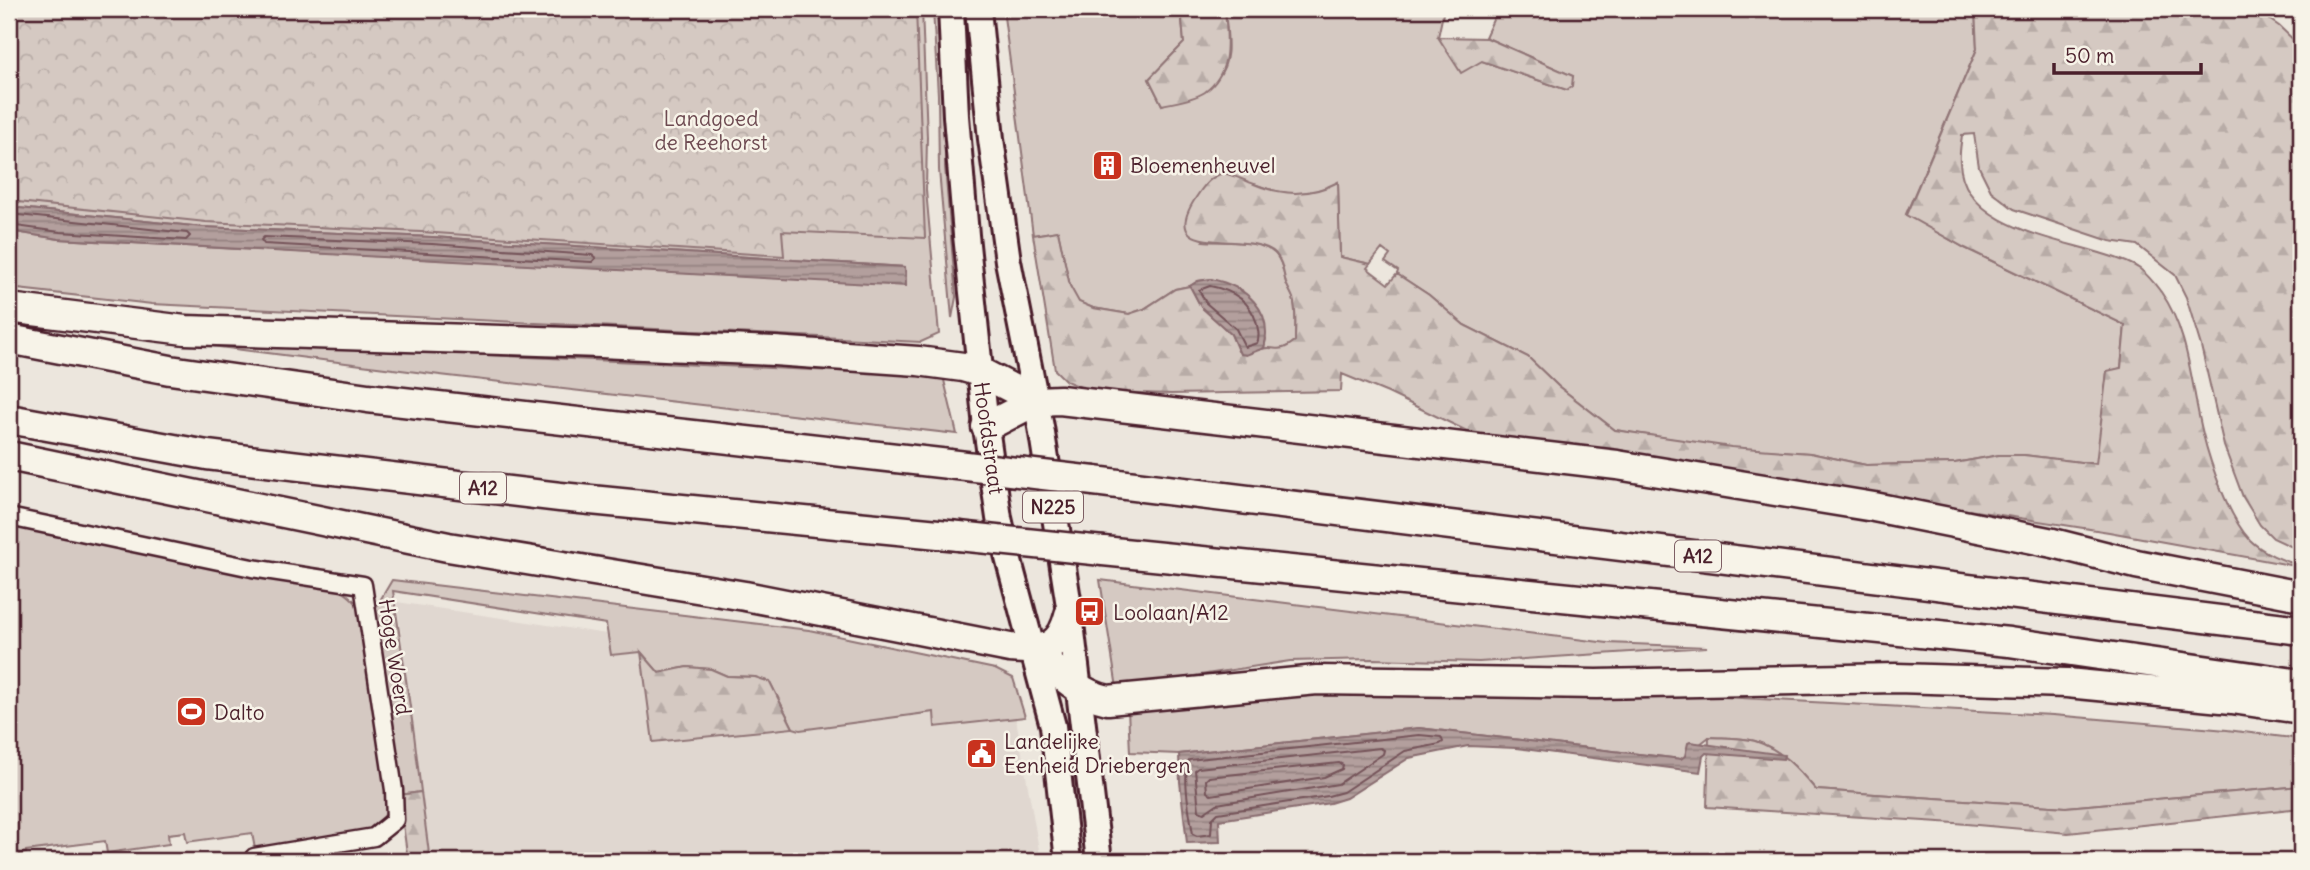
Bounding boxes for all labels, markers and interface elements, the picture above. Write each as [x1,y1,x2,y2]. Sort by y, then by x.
scale bar [2054,32,2202,76]
text: 50 m [2065,42,2114,69]
park label: Landgoed de Reehorst [654,105,768,156]
building icon: Bloemenheuvel [1090,148,1124,182]
place label: Bloemenheuvel [1130,152,1275,179]
street label: Hoofdstraat [968,380,1010,496]
road number: A12 [460,472,506,503]
road number: N225 [1023,492,1083,522]
road number: A12 [1675,540,1721,572]
bus stop icon: Loolaan/A12 [1073,595,1107,629]
street label: Hoge Woerd [373,597,417,717]
place label: Loolaan/A12 [1113,599,1229,626]
sports icon: Dalto [174,695,208,729]
place label: Dalto [214,699,264,726]
place label: Landelijke Eenheid Driebergen [1004,728,1191,779]
public building icon: Landelijke Eenheid Driebergen [964,736,998,770]

